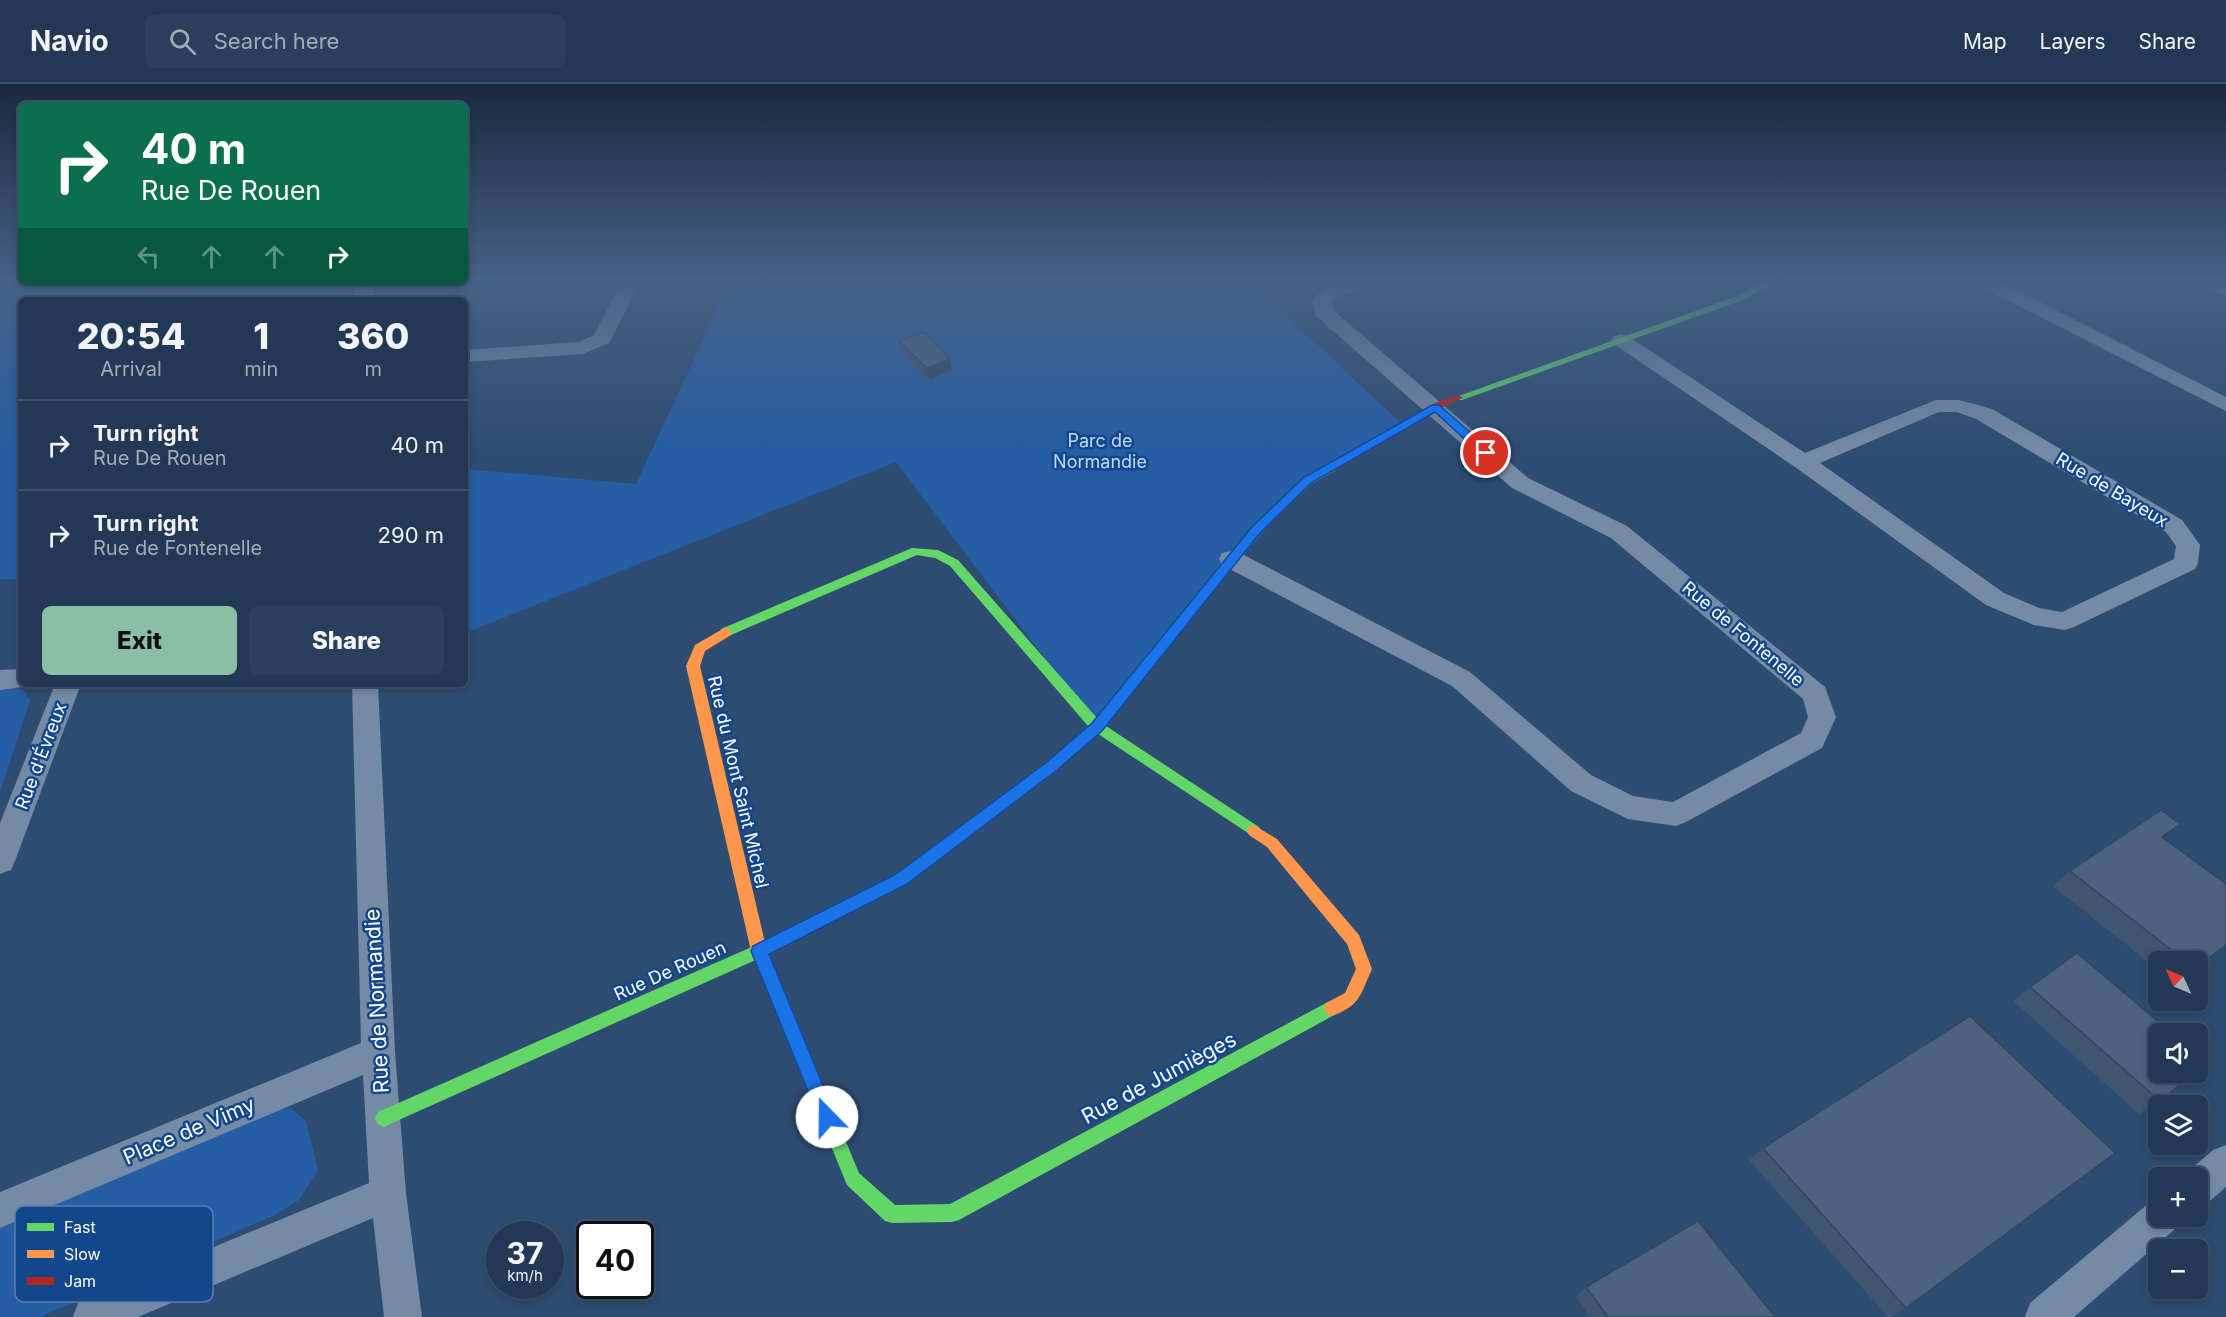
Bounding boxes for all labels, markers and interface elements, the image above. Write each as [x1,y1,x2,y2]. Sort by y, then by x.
search box [145,14,565,68]
text: Navio [30,24,109,58]
icon: search [166,25,199,58]
text: Search here [214,28,339,54]
text: Map [1963,29,2007,54]
text: Layers [2040,29,2106,54]
text: Share [2139,29,2196,54]
text: 40 m [141,123,246,174]
icon: right [42,126,120,204]
text: Rue De Rouen [141,174,321,207]
icon: left [132,240,165,273]
icon: ahead [195,240,228,273]
icon: ahead [258,240,291,273]
icon: right [321,240,354,273]
text: 20:54 [77,314,185,358]
text: 1 [253,314,269,358]
text: 360 [337,314,409,358]
text: Arrival [100,357,162,381]
text: min [244,357,278,381]
text: m [364,357,382,381]
text: Turn right [93,420,199,446]
pin [1460,427,1511,478]
icon: right [42,429,75,462]
park label: Parc de Normandie [1053,430,1147,472]
text: 40 m [390,432,444,458]
icon: arrive [1469,436,1502,469]
text: Rue De Rouen [93,446,227,470]
street label: Rue de Bayeux [2053,448,2172,531]
text: Turn right [93,510,199,536]
icon: right [42,519,75,552]
text: 290 m [378,522,444,548]
text: Rue de Fontenelle [93,536,262,560]
street label: Rue de Fontenelle [1678,577,1808,691]
button: Exit [42,606,237,675]
button: Share [249,606,444,675]
street label: Rue du Mont Saint Michel [704,674,773,890]
street label: Rue d'Évreux [10,699,71,812]
street label: Rue de Normandie [359,908,394,1094]
street label: Rue De Rouen [611,937,729,1005]
north arrow [2148,951,2208,1011]
map controls [2148,951,2208,1299]
button: sound [2148,1023,2208,1083]
street label: Rue de Jumièges [1077,1026,1240,1129]
position arrow [795,1085,859,1149]
street label: Place de Vimy [119,1091,259,1170]
button: layers [2148,1095,2208,1155]
button: + [2148,1167,2208,1227]
legend [15,1206,213,1302]
text: Fast [64,1217,96,1237]
speed limit sign: 40 [576,1221,654,1299]
text: 37 [507,1235,543,1271]
button: − [2148,1239,2208,1299]
text: Slow [64,1244,101,1264]
text: km/h [507,1266,543,1285]
text: Jam [64,1271,96,1291]

